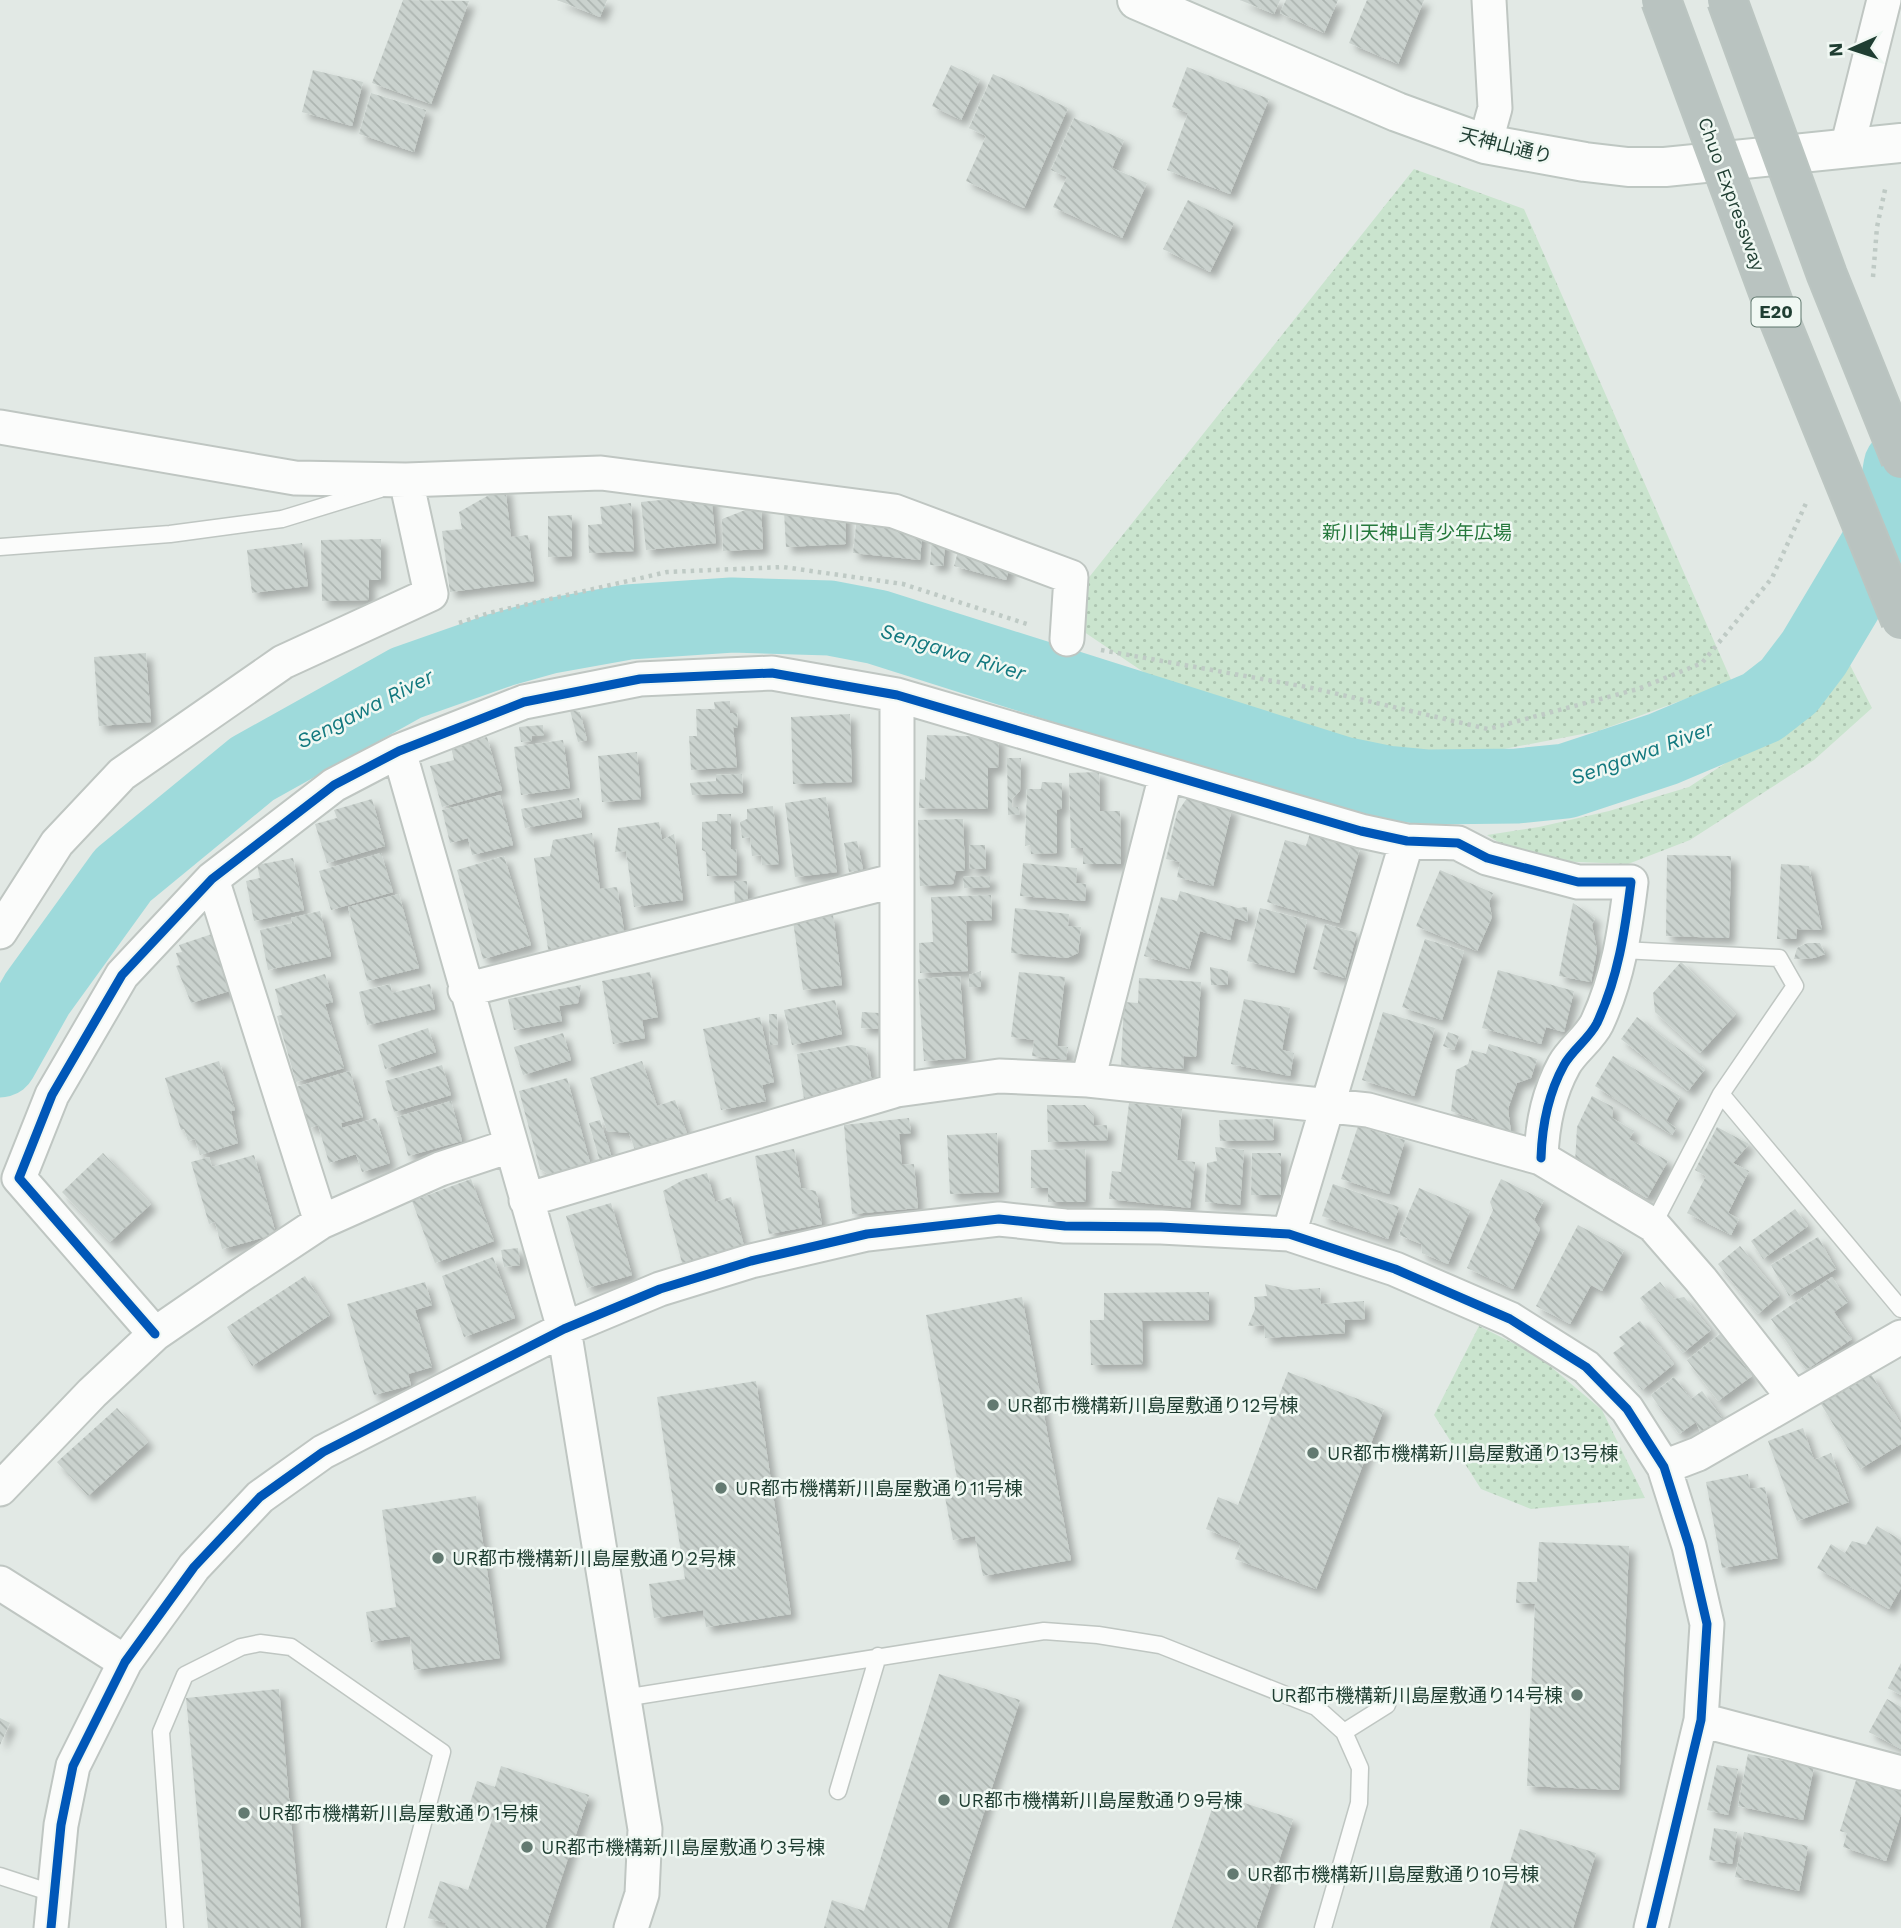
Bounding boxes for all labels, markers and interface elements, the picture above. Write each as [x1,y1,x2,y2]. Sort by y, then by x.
north arrow [1817,14,1887,84]
text: N [1824,42,1847,58]
street label: Chuo Expressway [1693,114,1770,274]
street label: 天神山通り [1457,123,1555,168]
road number: E20 [1752,298,1800,326]
park label: 新川天神山青少年広場 [1322,521,1512,544]
water label: Sengawa River [878,618,1029,686]
water label: Sengawa River [292,663,438,754]
water label: Sengawa River [1567,715,1718,790]
place label: UR都市機構新川島屋敷通り12号棟 [1007,1394,1299,1417]
marker: UR都市機構新川島屋敷通り12号棟 [985,1397,1001,1413]
place label: UR都市機構新川島屋敷通り13号棟 [1327,1442,1619,1465]
marker: UR都市機構新川島屋敷通り13号棟 [1305,1445,1321,1461]
place label: UR都市機構新川島屋敷通り11号棟 [735,1477,1023,1500]
marker: UR都市機構新川島屋敷通り11号棟 [713,1480,729,1496]
place label: UR都市機構新川島屋敷通り2号棟 [452,1547,736,1570]
marker: UR都市機構新川島屋敷通り2号棟 [430,1550,446,1566]
place label: UR都市機構新川島屋敷通り14号棟 [1271,1684,1563,1707]
marker: UR都市機構新川島屋敷通り14号棟 [1569,1687,1585,1703]
place label: UR都市機構新川島屋敷通り9号棟 [958,1789,1243,1812]
marker: UR都市機構新川島屋敷通り9号棟 [936,1792,952,1808]
place label: UR都市機構新川島屋敷通り1号棟 [258,1802,539,1825]
marker: UR都市機構新川島屋敷通り1号棟 [236,1805,252,1821]
place label: UR都市機構新川島屋敷通り3号棟 [541,1836,825,1859]
marker: UR都市機構新川島屋敷通り3号棟 [519,1839,535,1855]
place label: UR都市機構新川島屋敷通り10号棟 [1247,1863,1539,1886]
marker: UR都市機構新川島屋敷通り10号棟 [1225,1866,1241,1882]

